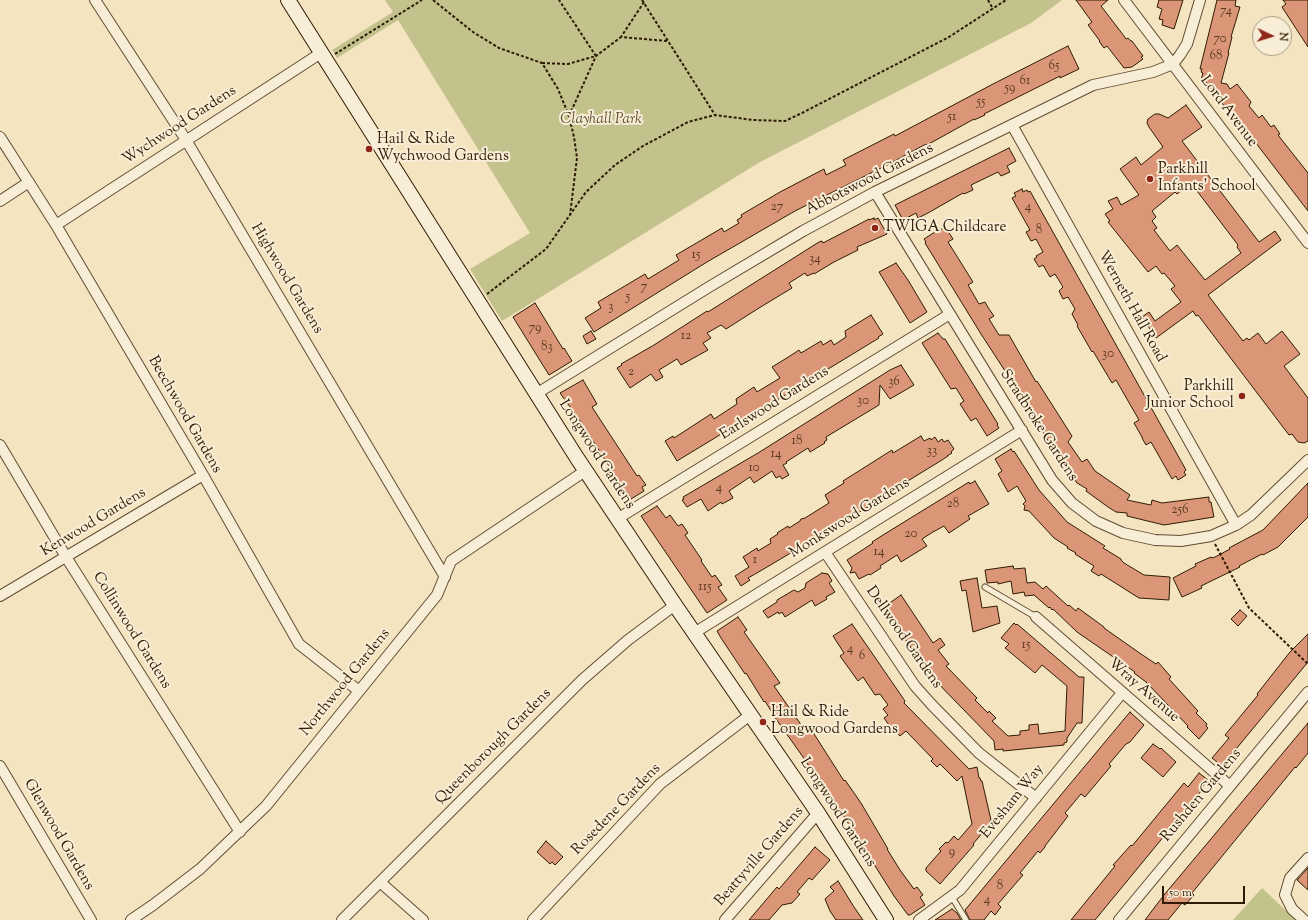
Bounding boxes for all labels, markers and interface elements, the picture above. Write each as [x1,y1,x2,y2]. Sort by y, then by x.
house number: 74 [1220,4,1232,20]
north arrow [1252,16,1292,56]
house number: 70 [1213,32,1227,48]
text: N [1275,32,1291,42]
house number: 68 [1210,49,1222,65]
house number: 65 [1049,59,1059,75]
street label: Lord Avenue [1195,73,1261,151]
house number: 61 [1020,74,1030,90]
house number: 59 [1005,81,1015,97]
street label: Wychwood Gardens [120,83,240,169]
house number: 55 [976,95,986,111]
house number: 51 [948,110,956,126]
park label: Clayhall Park [560,111,642,129]
place label: Hail & Ride Wychwood Gardens [377,131,509,166]
street label: Abbotswood Gardens [803,140,937,220]
marker: Hail & Ride Wychwood Gardens [364,144,374,154]
place label: Parkhill Infants' School [1158,161,1256,196]
marker: Parkhill Infants' School [1145,174,1155,184]
house number: 27 [771,200,783,216]
house number: 4 [1025,200,1031,216]
place label: TWIGA Childcare [883,219,1006,237]
street label: Highwood Gardens [246,221,326,337]
marker: TWIGA Childcare [870,223,880,233]
house number: 8 [1036,223,1042,239]
house number: 15 [692,248,700,264]
street label: Werneth Hall Road [1093,248,1169,366]
house number: 34 [809,252,821,268]
house number: 7 [641,280,647,296]
house number: 5 [626,290,630,306]
house number: 3 [608,300,614,316]
house number: 79 [529,321,541,337]
house number: 12 [681,329,691,345]
house number: 83 [541,340,553,356]
house number: 30 [1102,347,1114,363]
street label: Beechwood Gardens [143,353,225,477]
street label: Earlswood Gardens [717,363,833,445]
house number: 2 [628,365,634,381]
street label: Stradbroke Gardens [995,367,1081,485]
house number: 36 [888,375,900,391]
place label: Parkhill Junior School [1146,378,1234,413]
marker: Parkhill Junior School [1237,391,1247,401]
house number: 30 [857,394,869,410]
street label: Longwood Gardens [554,397,638,513]
house number: 18 [792,434,802,450]
house number: 33 [927,444,937,460]
house number: 14 [771,447,781,463]
house number: 10 [748,461,760,477]
street label: Monkswood Gardens [787,475,913,563]
house number: 4 [716,481,722,497]
street label: Kenwood Gardens [38,485,150,561]
house number: 28 [947,497,959,513]
house number: 256 [1172,503,1188,519]
house number: 20 [905,527,917,543]
house number: 14 [874,545,884,561]
house number: 1 [753,553,757,569]
street label: Collinwood Gardens [88,569,174,693]
house number: 115 [698,580,712,596]
street label: Dellwood Gardens [861,583,945,693]
street label: Northwood Gardens [297,626,395,740]
house number: 15 [1022,638,1030,654]
house number: 4 [847,642,853,658]
house number: 6 [859,649,865,665]
street label: Wray Avenue [1104,655,1182,727]
street label: Queenborough Gardens [432,685,556,809]
place label: Hail & Ride Longwood Gardens [771,704,898,739]
marker: Hail & Ride Longwood Gardens [758,717,768,727]
street label: Rushden Gardens [1158,746,1246,846]
street label: Longwood Gardens [795,755,879,871]
street label: Rosedene Gardens [569,760,665,860]
street label: Evesham Way [977,761,1049,843]
street label: Glenwood Gardens [19,776,97,894]
street label: Beattyville Gardens [712,804,808,910]
house number: 9 [949,845,955,861]
scale bar [1164,878,1247,904]
house number: 8 [997,879,1003,895]
text: 50 m [1169,884,1192,902]
house number: 4 [984,893,990,909]

